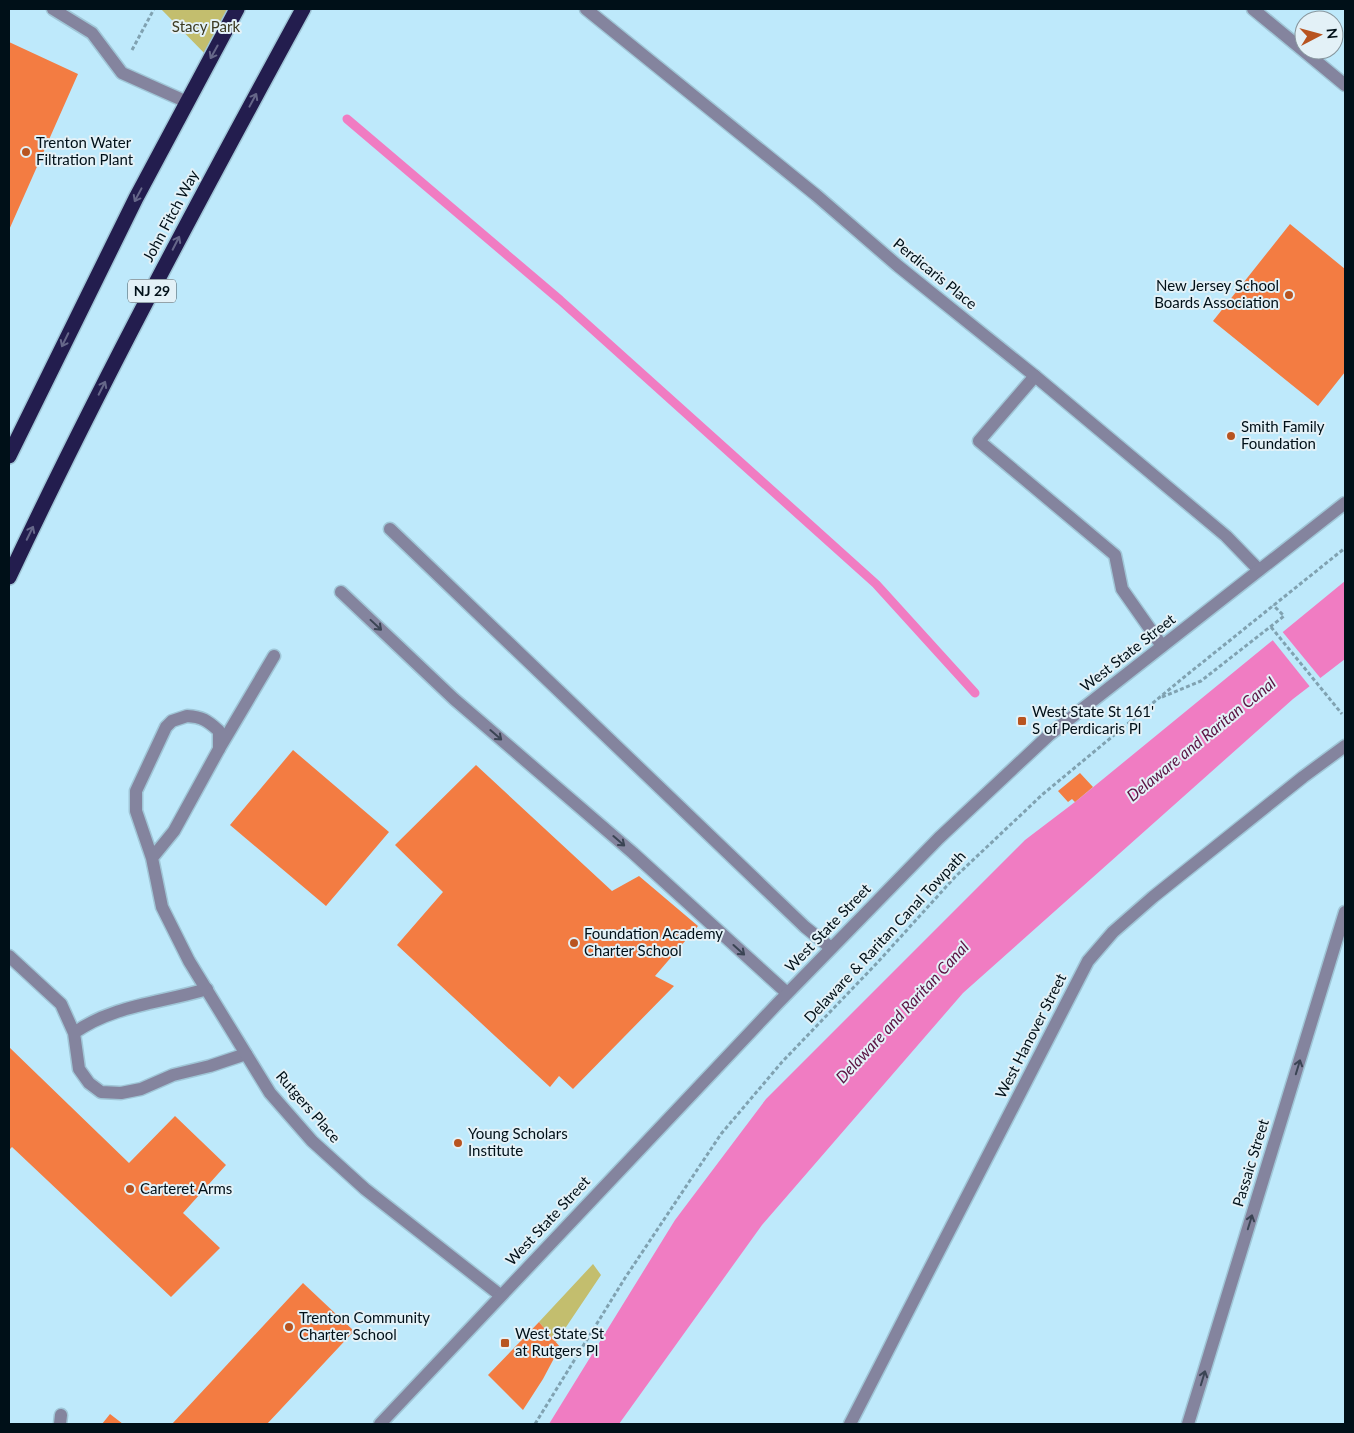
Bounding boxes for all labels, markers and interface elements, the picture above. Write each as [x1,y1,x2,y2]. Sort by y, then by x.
north arrow [1294,10,1344,60]
park label: Stacy Park [172,17,241,35]
text: N [1323,27,1341,40]
one-way arrow [209,44,219,59]
one-way arrow [249,93,258,108]
place label: Trenton Water Filtration Plant [36,133,134,168]
marker: Trenton Water Filtration Plant [20,146,32,158]
street label: John Fitch Way [138,166,202,265]
one-way arrow [133,187,142,202]
street label: Perdicaris Place [890,234,981,313]
one-way arrow [172,236,181,251]
place label: New Jersey School Boards Association [1154,276,1279,311]
road number: NJ 29 [128,280,176,302]
marker: New Jersey School Boards Association [1283,289,1295,301]
one-way arrow [60,332,69,347]
one-way arrow [98,381,107,396]
place label: Smith Family Foundation [1241,417,1325,452]
marker: Smith Family Foundation [1225,430,1237,442]
one-way arrow [25,526,35,541]
street label: West State Street [1076,609,1179,695]
one-way arrow [370,619,382,631]
water label: Delaware and Raritan Canal [1122,672,1279,805]
place label: West State St 161' S of Perdicaris Pl [1032,702,1154,737]
marker: West State St 161' S of Perdicaris Pl [1016,715,1028,727]
one-way arrow [489,729,502,741]
one-way arrow [612,835,625,846]
street label: Delaware & Raritan Canal Towpath [800,847,969,1026]
street label: West State Street [781,879,874,975]
place label: Foundation Academy Charter School [584,924,723,959]
marker: Foundation Academy Charter School [568,937,580,949]
water label: Delaware and Raritan Canal [831,937,972,1086]
one-way arrow [733,944,746,956]
street label: West Hanover Street [991,970,1070,1101]
one-way arrow [1294,1060,1303,1075]
street label: Rutgers Place [273,1067,345,1146]
street label: Passaic Street [1228,1116,1272,1209]
place label: Young Scholars Institute [468,1124,568,1159]
marker: Young Scholars Institute [452,1137,464,1149]
street label: West State Street [501,1172,594,1269]
place label: Carteret Arms [140,1179,232,1197]
marker: Carteret Arms [124,1183,136,1195]
one-way arrow [1246,1215,1256,1231]
place label: Trenton Community Charter School [299,1308,430,1343]
marker: Trenton Community Charter School [283,1321,295,1333]
place label: West State St at Rutgers Pl [515,1324,605,1359]
marker: West State St at Rutgers Pl [499,1337,511,1349]
one-way arrow [1198,1370,1208,1386]

